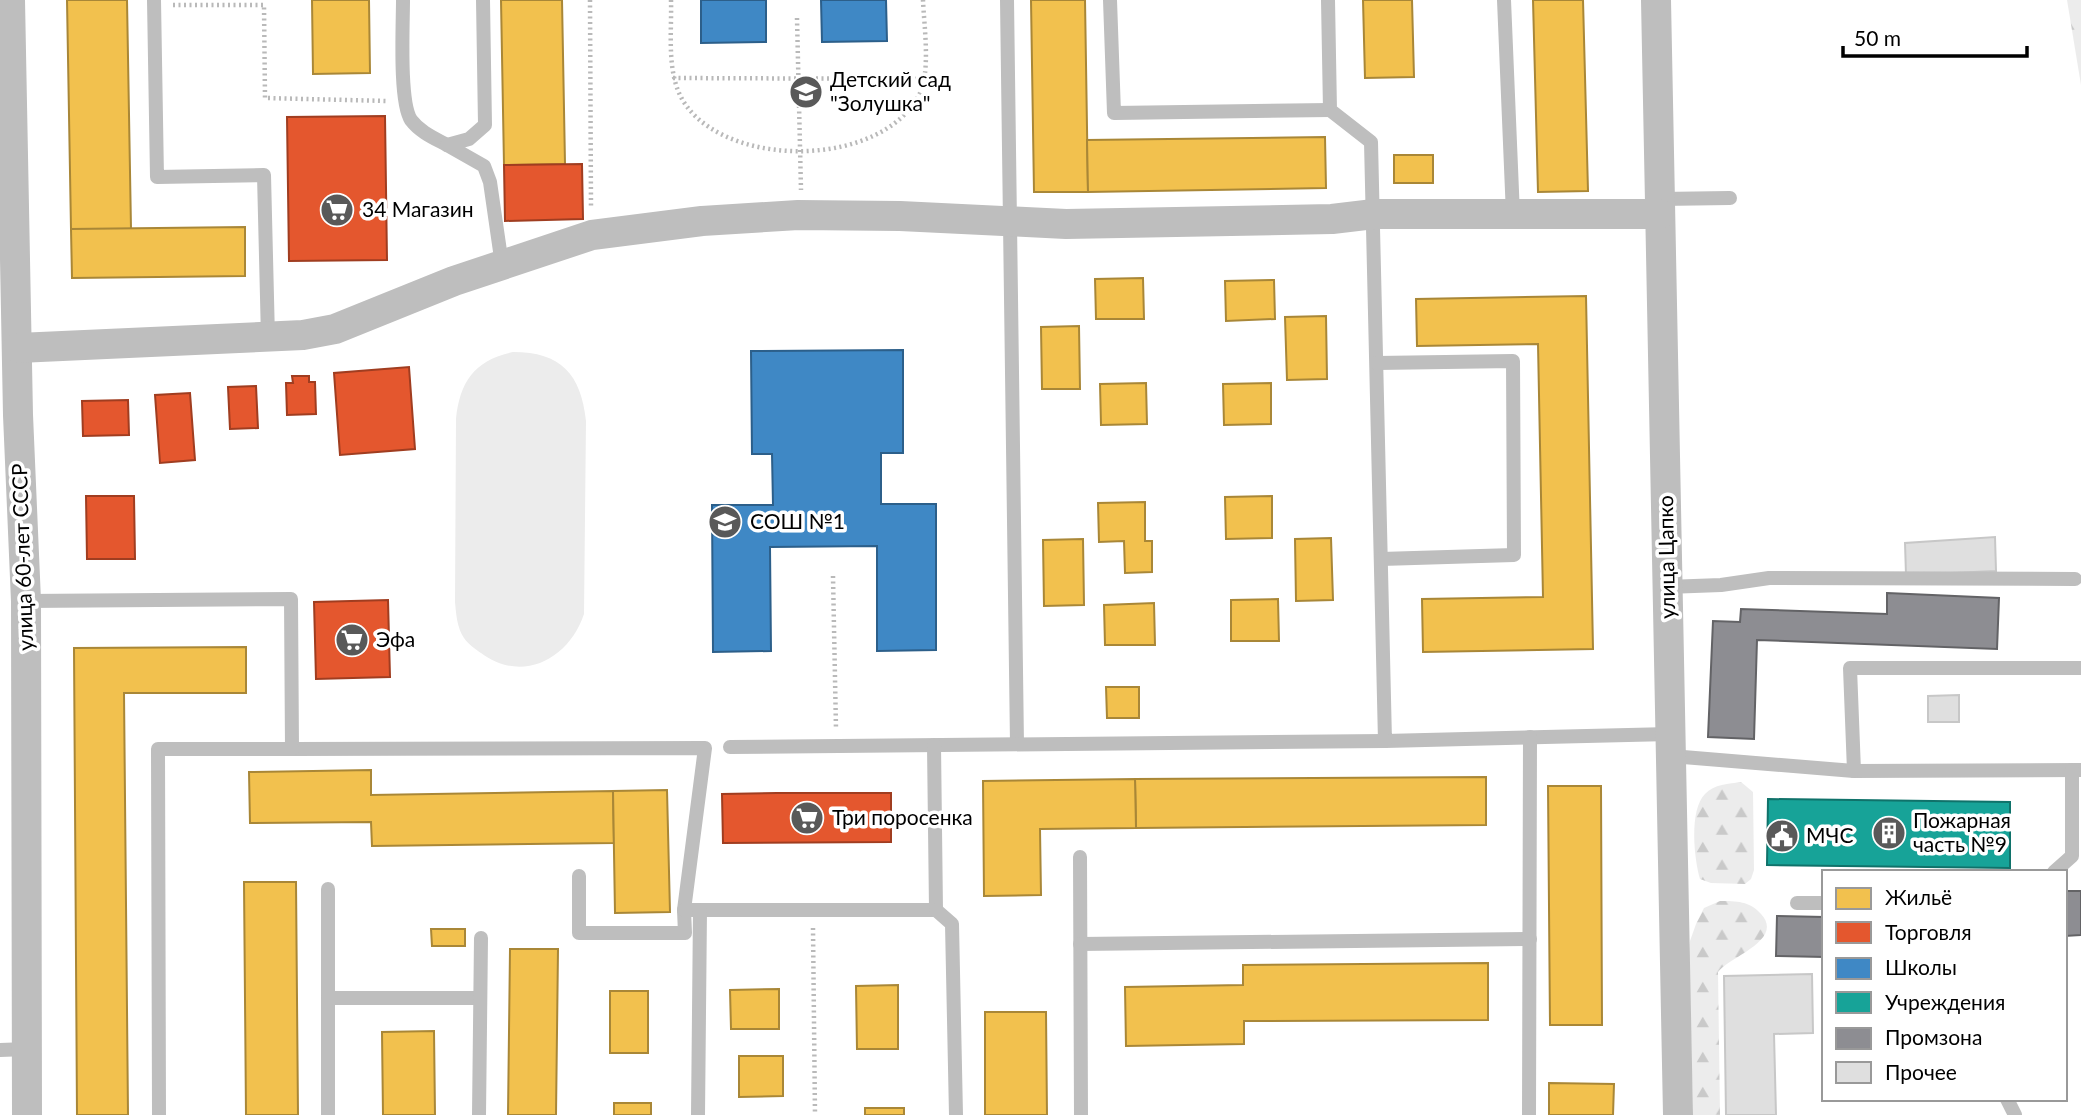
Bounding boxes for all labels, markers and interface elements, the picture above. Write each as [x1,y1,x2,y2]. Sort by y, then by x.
scale bar [1843,14,2027,58]
text: 50 m [1854,25,1901,50]
place label: Детский сад "Золушка" [830,66,951,115]
school or university icon: Детский сад "Золушка" [787,73,825,111]
supermarket icon: 34 Магазин [318,191,356,229]
place label: 34 Магазин [362,196,474,221]
street label: улица 60-лет СССР [6,463,37,651]
street label: улица Цапко [1652,495,1679,619]
school or university icon: СОШ №1 [706,503,744,541]
place label: СОШ №1 [750,508,845,533]
supermarket icon: Эфа [333,621,371,659]
place label: Эфа [376,626,415,651]
supermarket icon: Три поросенка [788,799,826,837]
place label: Три поросенка [832,804,973,829]
place label: Пожарная часть №9 [1913,807,2011,856]
building icon: Пожарная часть №9 [1870,814,1908,852]
public building icon: МЧС [1763,817,1801,855]
place label: МЧС [1806,822,1853,847]
legend [1822,870,2067,1101]
text: Жильё [1885,884,1952,909]
text: Торговля [1885,919,1972,944]
text: Школы [1885,954,1957,979]
text: Учреждения [1885,989,2005,1014]
text: Промзона [1885,1024,1982,1049]
text: Прочее [1885,1059,1957,1084]

